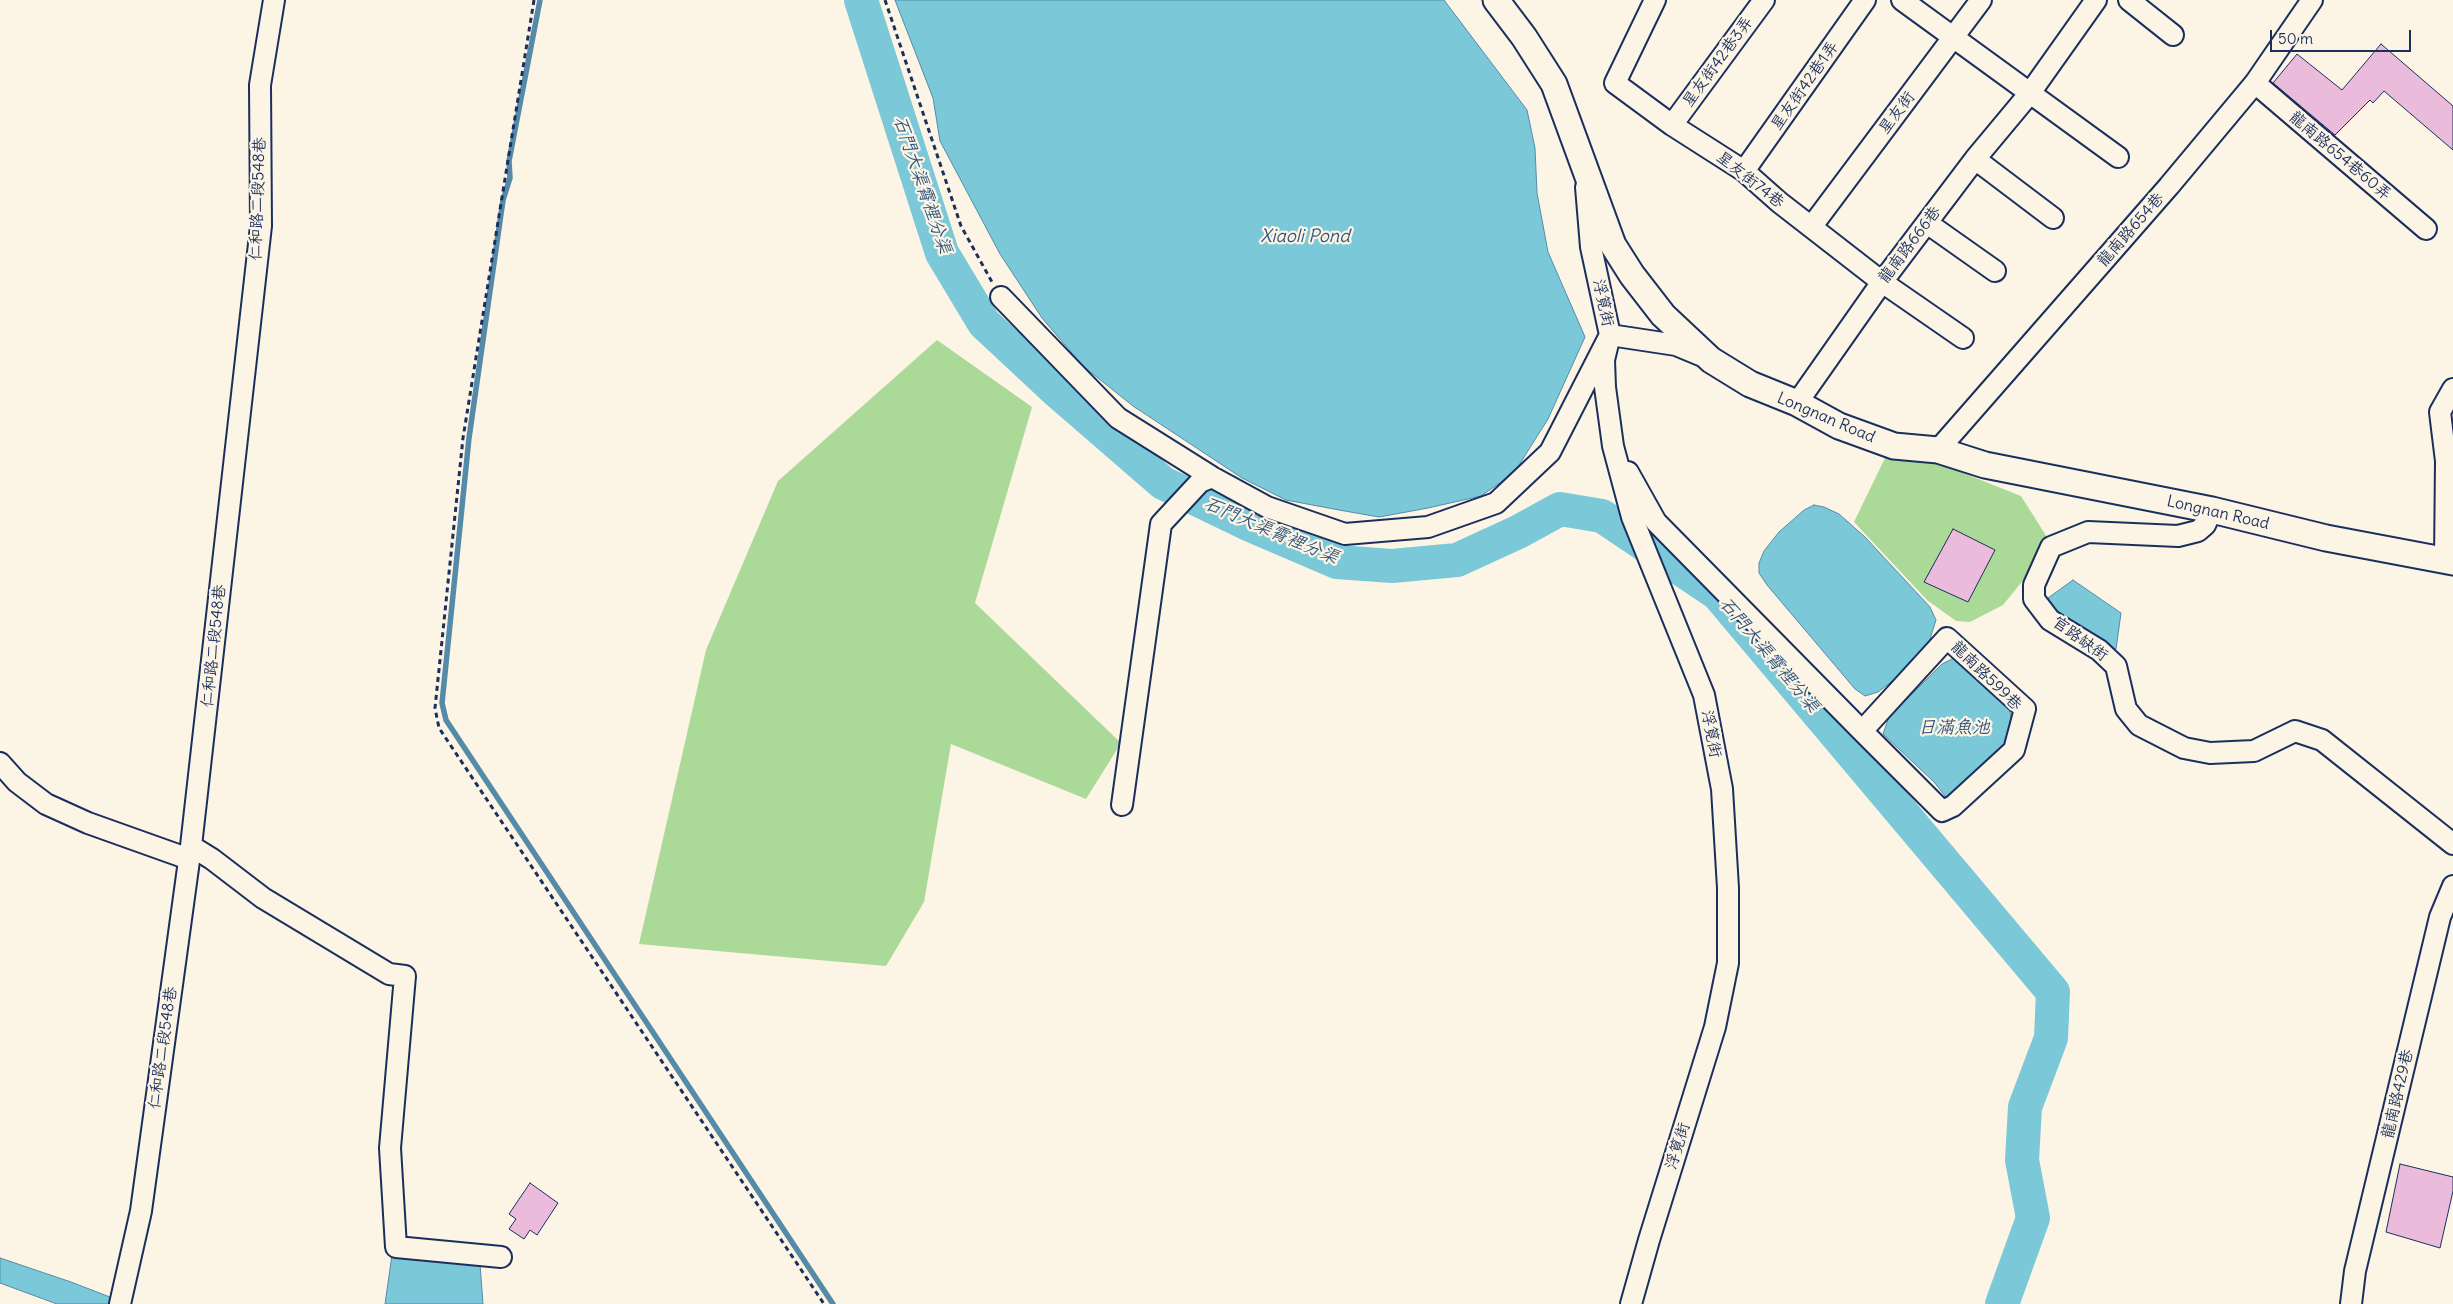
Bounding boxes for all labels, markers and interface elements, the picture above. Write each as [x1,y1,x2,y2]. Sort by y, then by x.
street label: 星友街42巷3弄 [1679,13,1757,111]
scale bar [2273,20,2414,52]
text: 50 m [2278,29,2313,48]
street label: 星友街42巷1弄 [1767,38,1843,134]
street label: 星友街 [1875,88,1919,138]
street label: 龍南路654巷60弄 [2285,108,2395,204]
water label: 石門大渠霄裡分渠 [888,113,956,257]
street label: 仁和路二段548巷 [246,137,270,261]
street label: 星友街74巷 [1712,148,1788,212]
street label: 龍南路654巷 [2094,189,2168,271]
street label: 龍南路666巷 [1875,203,1945,287]
water label: Xiaoli Pond [1260,226,1350,248]
street label: 浮筧街 [1589,278,1617,328]
street label: Longnan Road [1774,389,1878,447]
street label: Longnan Road [2165,492,2271,534]
water label: 石門大渠霄裡分渠 [1201,493,1341,569]
street label: 仁和路二段548巷 [198,584,230,708]
water label: 石門大渠霄裡分渠 [1714,593,1824,717]
street label: 官路缺街 [2048,612,2112,666]
street label: 龍南路599巷 [1946,637,2026,715]
street label: 浮筧街 [1697,709,1725,759]
water label: 日滿魚池 [1918,717,1990,739]
street label: 仁和路二段548巷 [145,985,181,1111]
street label: 龍南路429巷 [2378,1047,2418,1141]
street label: 浮筧街 [1662,1120,1694,1172]

